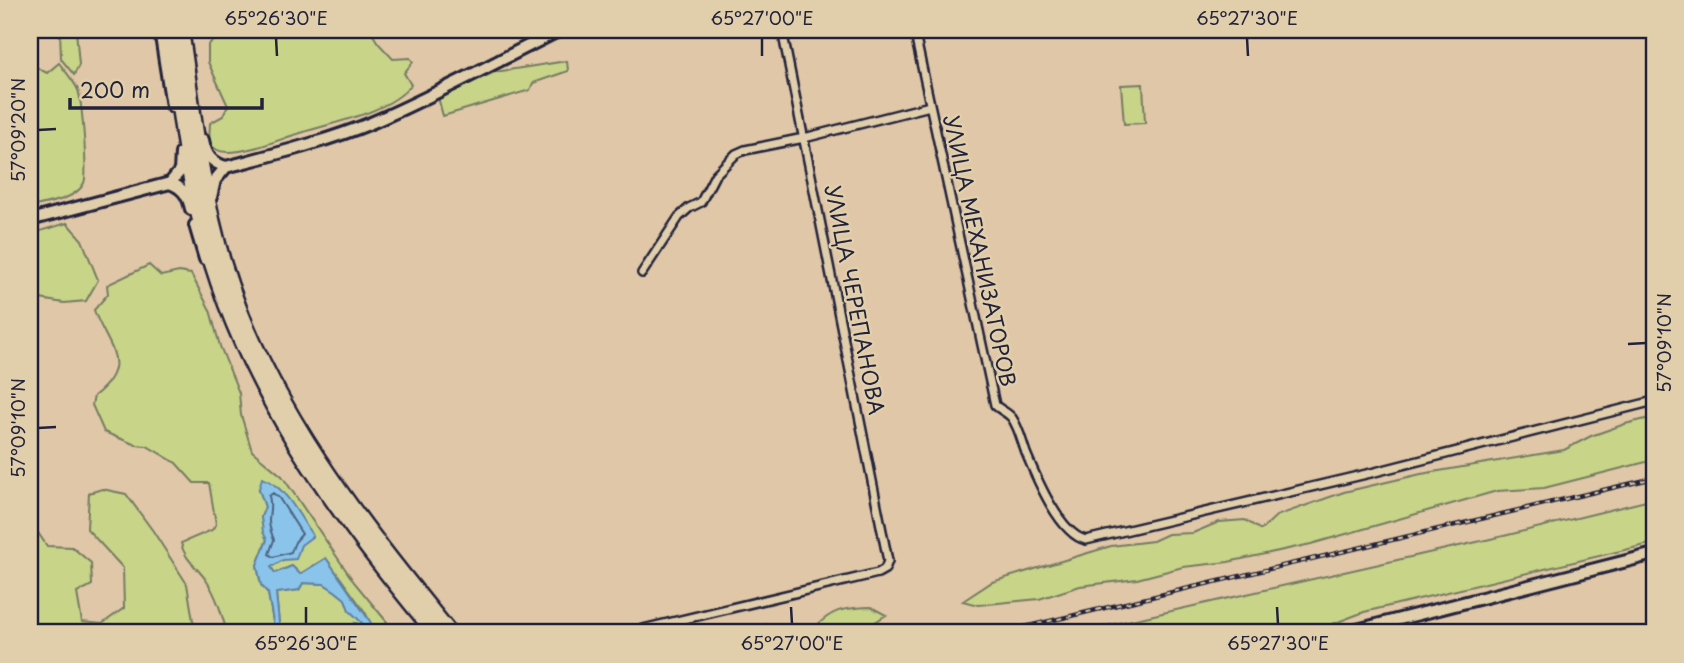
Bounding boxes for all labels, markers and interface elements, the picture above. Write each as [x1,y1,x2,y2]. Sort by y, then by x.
text: 65°26'30"E [224,4,328,31]
text: 65°27'00"E [711,4,813,31]
text: 65°27'30"E [1196,4,1298,31]
scale bar [70,66,262,110]
text: 200 m [80,73,150,105]
text: 57°09'20"N [4,78,31,182]
street label: УЛИЦА МЕХАНИЗАТОРОВ [937,112,1025,389]
street label: УЛИЦА ЧЕРЕПАНОВА [818,182,894,417]
text: 57°09'10"N [1650,293,1677,393]
text: 57°09'10"N [4,378,31,478]
text: 65°26'30"E [254,629,358,656]
text: 65°27'00"E [741,629,843,656]
text: 65°27'30"E [1227,629,1329,656]

